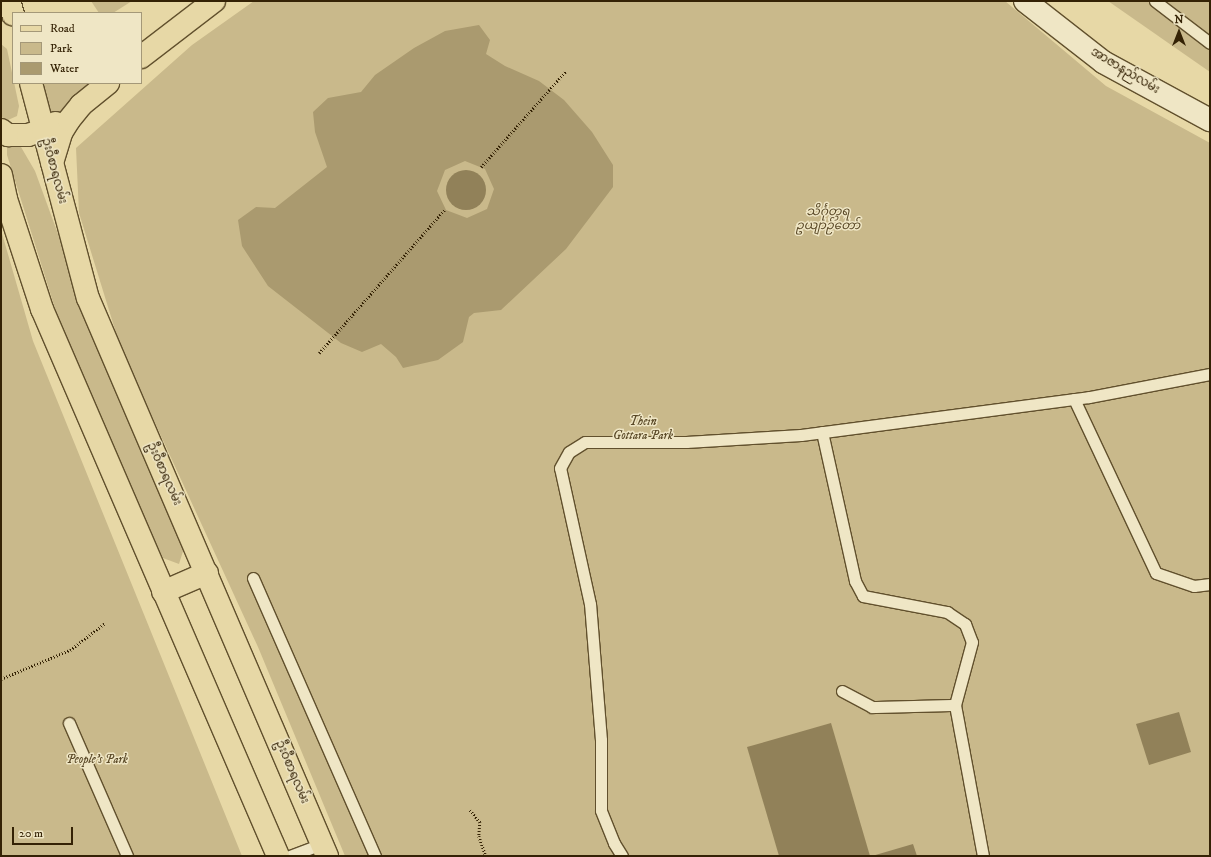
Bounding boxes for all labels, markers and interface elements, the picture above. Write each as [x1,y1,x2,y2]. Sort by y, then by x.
legend [12,12,142,84]
north arrow [1159,12,1199,52]
text: N [1174,13,1184,27]
text: Road [50,21,75,36]
text: Park [50,41,72,56]
street label: အာဇာနည်လမ်း [1088,45,1162,97]
text: Water [50,61,79,76]
street label: ဦးဝီစာရလမ်း [38,136,70,206]
park label: သိင်္ဂုတ္တရ ဥယျာဉ်တော် [796,205,860,233]
park label: Thein Gottara Park [613,415,673,443]
street label: ဦးဝီစာရလမ်း [144,440,184,508]
street label: ဦးဝီစာရလမ်း [272,738,312,806]
park label: People's Park [66,753,128,767]
scale bar [14,819,75,845]
text: 20 m [19,826,43,841]

